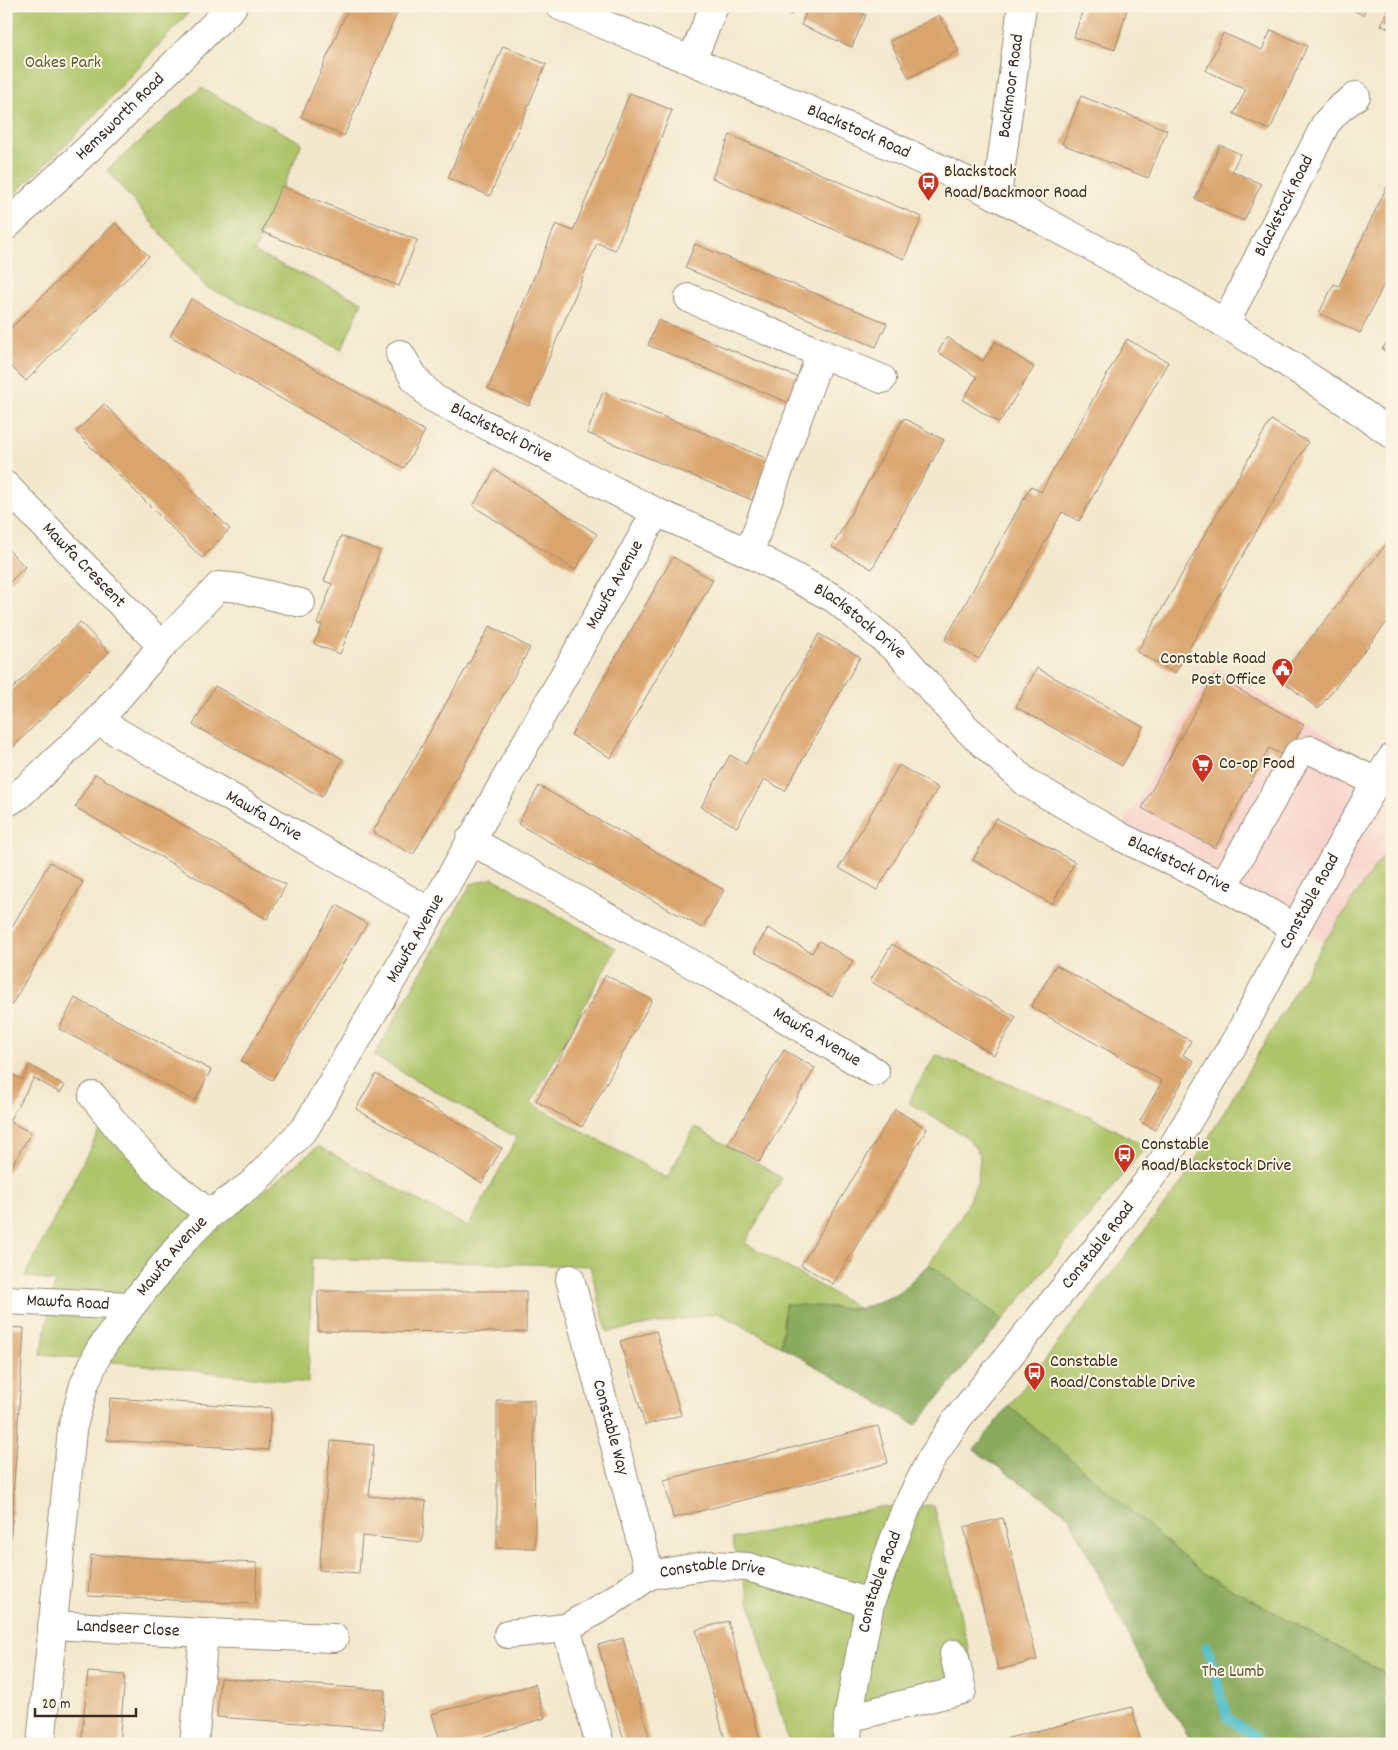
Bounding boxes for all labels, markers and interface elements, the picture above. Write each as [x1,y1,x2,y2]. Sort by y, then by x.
street label: Backmoor Road [992,32,1031,139]
park label: Oakes Park [25,51,101,76]
street label: Hemsworth Road [70,68,171,167]
street label: Blackstock Road [803,98,914,166]
street label: Blackstock Road [1248,151,1320,261]
place label: Blackstock Road/Backmoor Road [944,160,1087,206]
bus stop icon: Blackstock Road/Backmoor Road [916,170,940,201]
street label: Blackstock Drive [446,396,557,469]
street label: Mawfa Crescent [36,517,131,614]
street label: Mawfa Avenue [580,536,650,634]
street label: Blackstock Drive [809,577,912,665]
place label: Constable Road Post Office [1160,647,1266,693]
public building icon: Constable Road Post Office [1270,657,1294,688]
supermarket icon: Co-op Food [1191,752,1215,783]
place label: Co-op Food [1219,752,1295,777]
street label: Mawfa Drive [221,784,306,848]
street label: Blackstock Drive [1123,829,1235,900]
street label: Constable Road [1274,849,1346,954]
street label: Mawfa Avenue [380,889,451,988]
street label: Mawfa Avenue [768,1001,866,1073]
place label: Constable Road/Blackstock Drive [1141,1133,1291,1179]
bus stop icon: Constable Road/Blackstock Drive [1113,1143,1137,1174]
street label: Constable Road [1056,1197,1141,1295]
street label: Mawfa Avenue [131,1210,214,1302]
street label: Mawfa Road [26,1288,110,1317]
place label: Constable Road/Constable Drive [1050,1350,1196,1396]
bus stop icon: Constable Road/Constable Drive [1022,1360,1046,1391]
street label: Constable Way [585,1377,635,1479]
street label: Constable Road [852,1528,909,1635]
street label: Constable Drive [658,1552,769,1586]
street label: Landseer Close [76,1614,180,1644]
park label: The Lumb [1202,1660,1265,1685]
scale bar [35,1685,136,1717]
text: 20 m [42,1694,70,1716]

